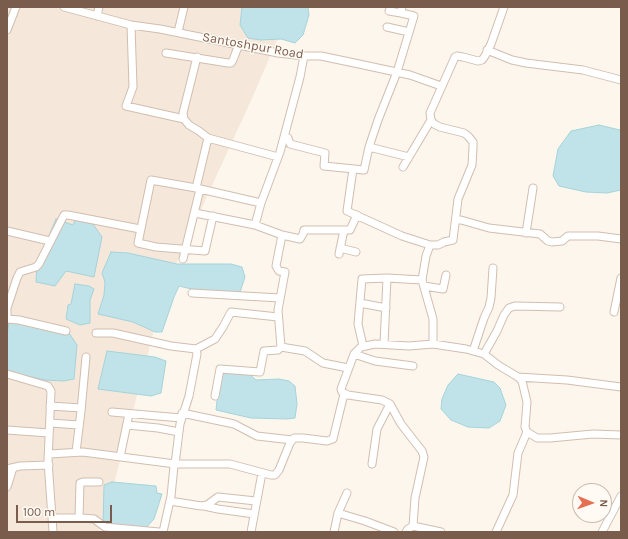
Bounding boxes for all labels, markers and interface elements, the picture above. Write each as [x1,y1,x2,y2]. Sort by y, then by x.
street label: Santoshpur Road [201,29,305,63]
north arrow [572,483,612,523]
scale bar [18,497,114,523]
text: N [597,499,610,508]
text: 100 m [23,505,55,519]

